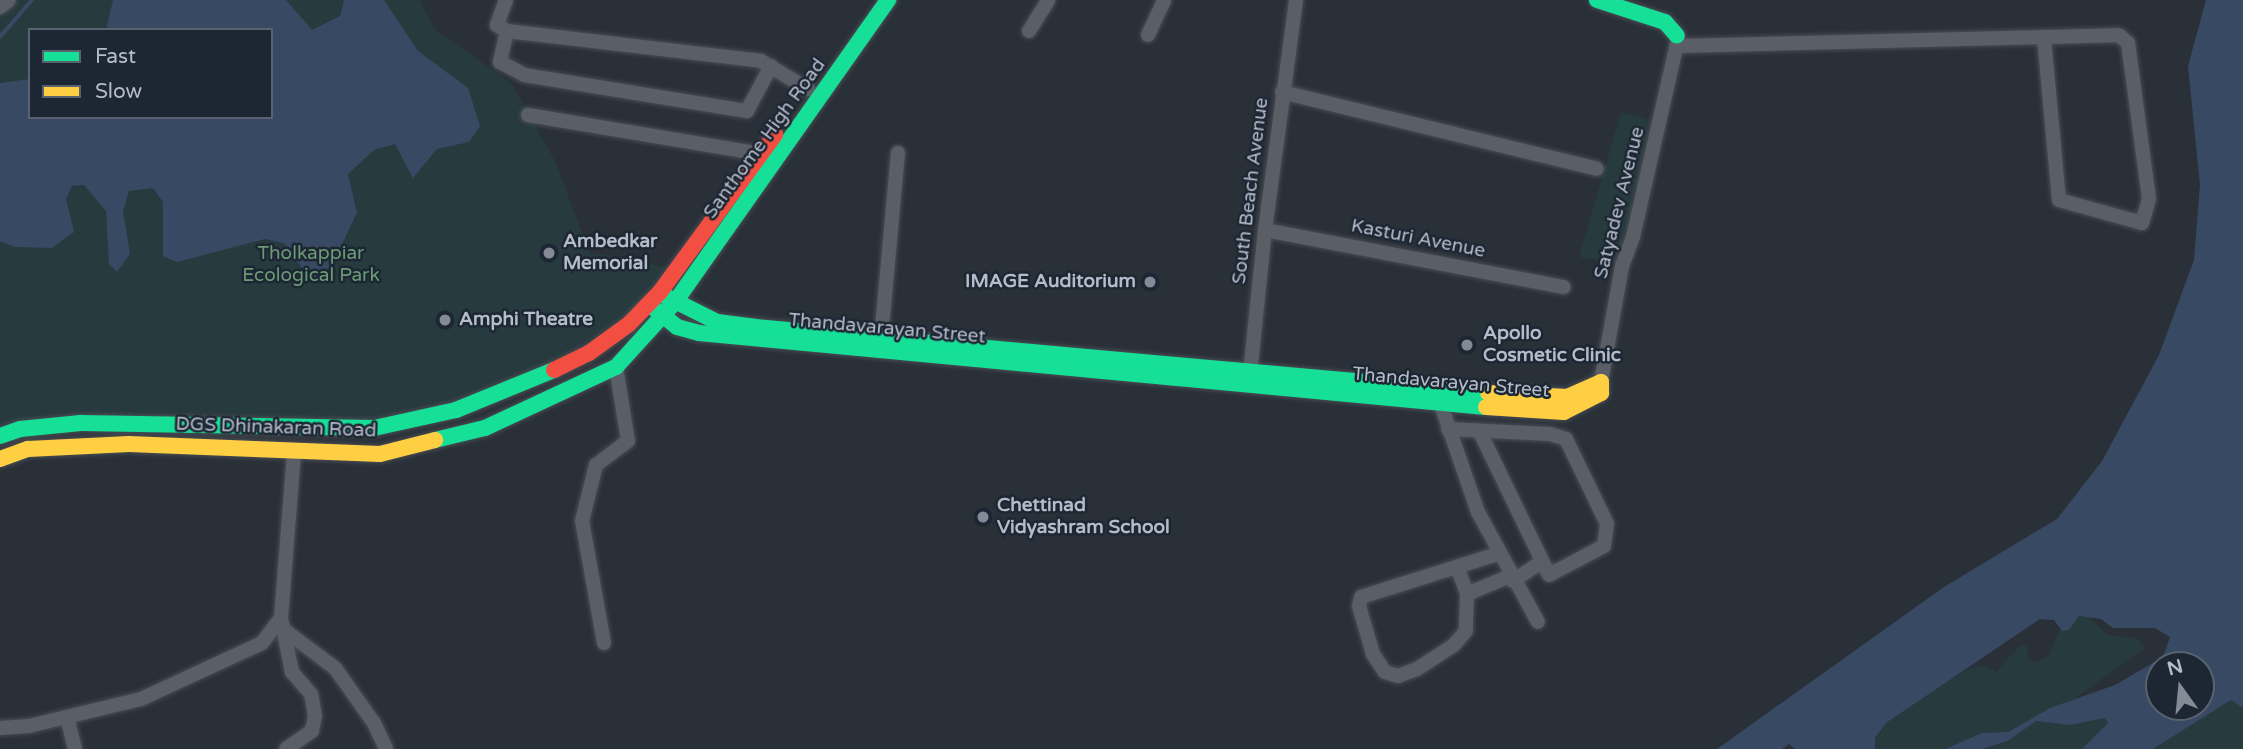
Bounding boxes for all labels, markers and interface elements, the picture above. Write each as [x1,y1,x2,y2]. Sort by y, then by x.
legend [28,28,273,119]
text: Fast [95,44,136,69]
street label: Santhome High Road [699,54,831,224]
text: Slow [95,79,142,104]
street label: South Beach Avenue [1228,96,1274,286]
street label: Satyadev Avenue [1590,125,1650,281]
street label: Kasturi Avenue [1349,215,1487,263]
place label: Ambedkar Memorial [563,231,657,275]
park label: Tholkappiar Ecological Park [242,243,380,287]
marker: Ambedkar Memorial [541,245,557,261]
place label: IMAGE Auditorium [965,271,1136,293]
marker: IMAGE Auditorium [1142,274,1158,290]
place label: Amphi Theatre [459,309,593,331]
street label: Thandavarayan Street [787,309,987,349]
marker: Amphi Theatre [437,312,453,328]
place label: Apollo Cosmetic Clinic [1483,323,1621,367]
marker: Apollo Cosmetic Clinic [1457,335,1477,355]
street label: Thandavarayan Street [1351,363,1551,403]
street label: DGS Dhinakaran Road [175,413,377,443]
place label: Chettinad Vidyashram School [997,495,1170,539]
marker: Chettinad Vidyashram School [975,509,991,525]
north arrow [2145,651,2215,721]
text: N [2165,655,2185,680]

